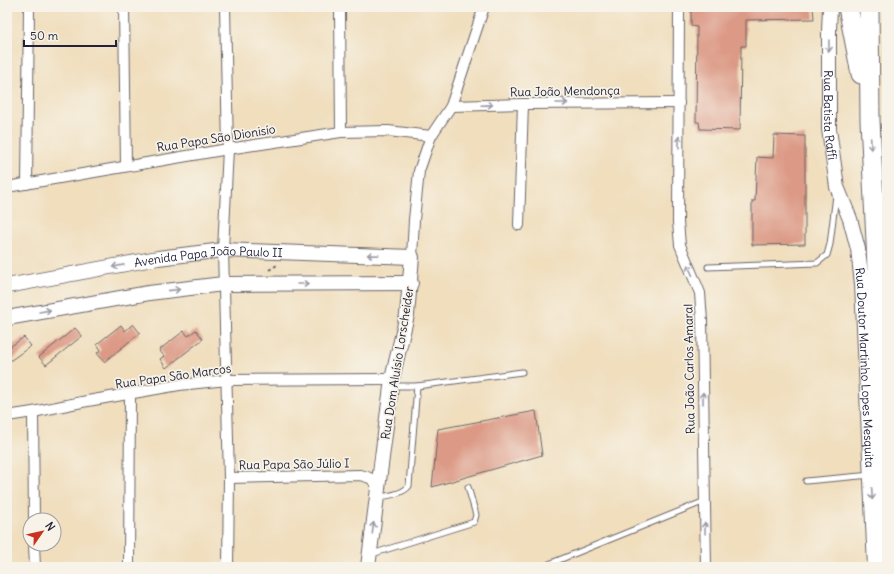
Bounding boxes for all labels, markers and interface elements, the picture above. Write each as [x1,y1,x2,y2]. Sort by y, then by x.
scale bar [24,22,116,48]
text: 50 m [30,28,59,43]
one-way arrow [825,39,833,52]
street label: Rua Batista Raffi [822,70,841,161]
street label: Rua João Mendonça [510,83,620,99]
one-way arrow [555,99,568,107]
one-way arrow [480,101,493,109]
street label: Rua Papa São Dionisío [156,121,277,155]
one-way arrow [675,136,683,149]
one-way arrow [867,137,875,150]
street label: Avenida Papa João Paulo II [133,242,283,270]
one-way arrow [367,252,380,259]
one-way arrow [112,262,125,270]
one-way arrow [686,264,693,276]
street label: Rua Doutor Martinho Lopes Mesquita [853,267,878,468]
one-way arrow [296,280,309,288]
street label: Rua Dom Aluísio Lorscheider [377,285,417,441]
one-way arrow [167,286,180,294]
street label: Rua João Carlos Amaral [680,304,698,434]
one-way arrow [38,307,51,315]
street label: Rua Papa São Marcos [114,360,232,392]
one-way arrow [699,392,707,405]
street label: Rua Papa São Júlio I [238,456,350,472]
one-way arrow [868,487,876,500]
north arrow [22,512,62,552]
text: N [42,519,58,533]
one-way arrow [369,522,377,535]
one-way arrow [702,522,709,535]

